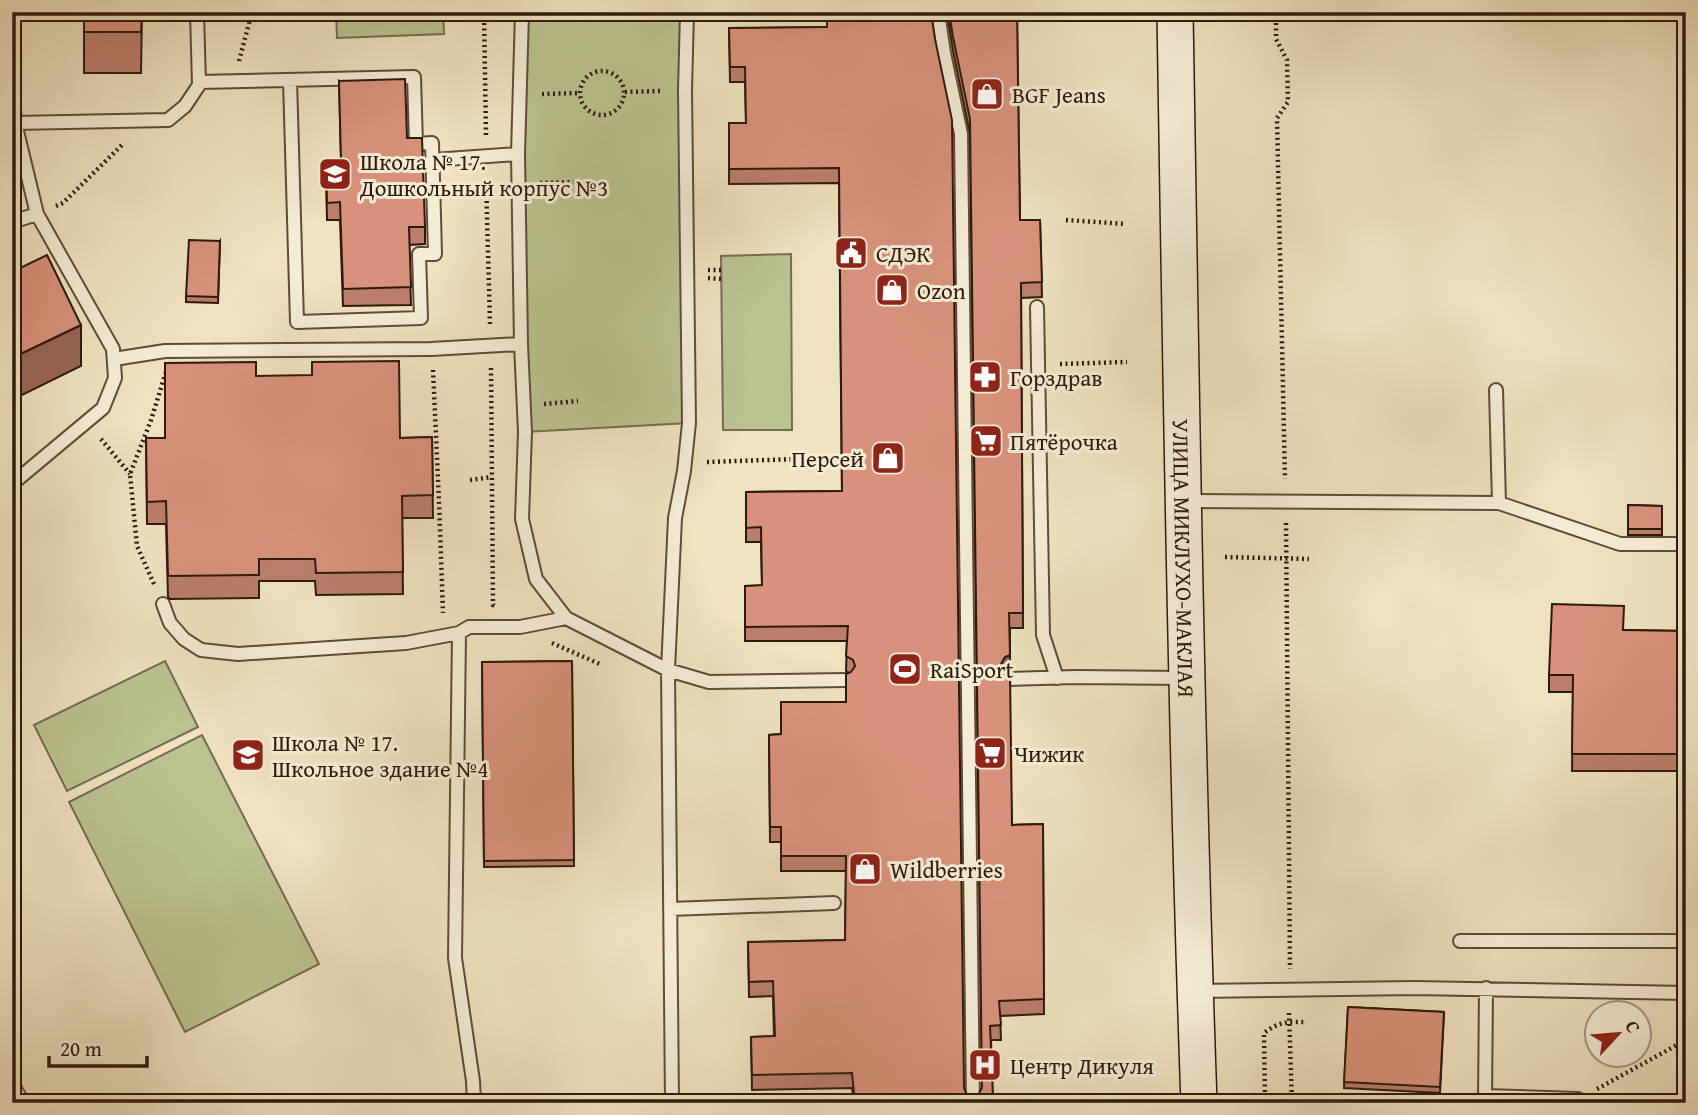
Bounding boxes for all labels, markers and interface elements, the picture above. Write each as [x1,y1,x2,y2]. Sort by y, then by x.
shop icon: BGF Jeans [968,75,1006,113]
place label: BGF Jeans [1012,78,1106,111]
place label: Школа № 17. Дошкольный корпус №3 [359,145,608,204]
school or university icon: Школа № 17. Дошкольный корпус №3 [316,155,354,193]
public building icon: СДЭК [832,234,870,272]
place label: СДЭК [876,237,930,270]
shop icon: Ozon [873,271,911,309]
place label: Ozon [917,274,966,307]
pharmacy icon: Горздрав [966,358,1004,396]
place label: Горздрав [1010,361,1102,394]
street label: УЛИЦА МИКЛУХО-МАКЛАЯ [1165,418,1204,698]
supermarket icon: Пятёрочка [967,422,1005,460]
place label: Пятёрочка [1010,425,1118,458]
shop icon: Персей [869,439,907,477]
place label: Персей [791,442,864,475]
sports icon: RaiSport [886,650,924,688]
place label: RaiSport [930,653,1014,686]
place label: Школа № 17. Школьное здание №4 [272,726,489,785]
supermarket icon: Чижик [971,734,1009,772]
school or university icon: Школа № 17. Школьное здание №4 [229,736,267,774]
place label: Чижик [1014,737,1084,770]
shop icon: Wildberries [846,850,884,888]
place label: Wildberries [890,853,1003,886]
north arrow [1582,1000,1652,1070]
text: С [1618,1016,1648,1038]
scale bar [49,1024,147,1068]
text: 20 m [60,1033,102,1064]
hospital icon: Центр Дикуля [966,1046,1004,1084]
place label: Центр Дикуля [1010,1049,1154,1082]

